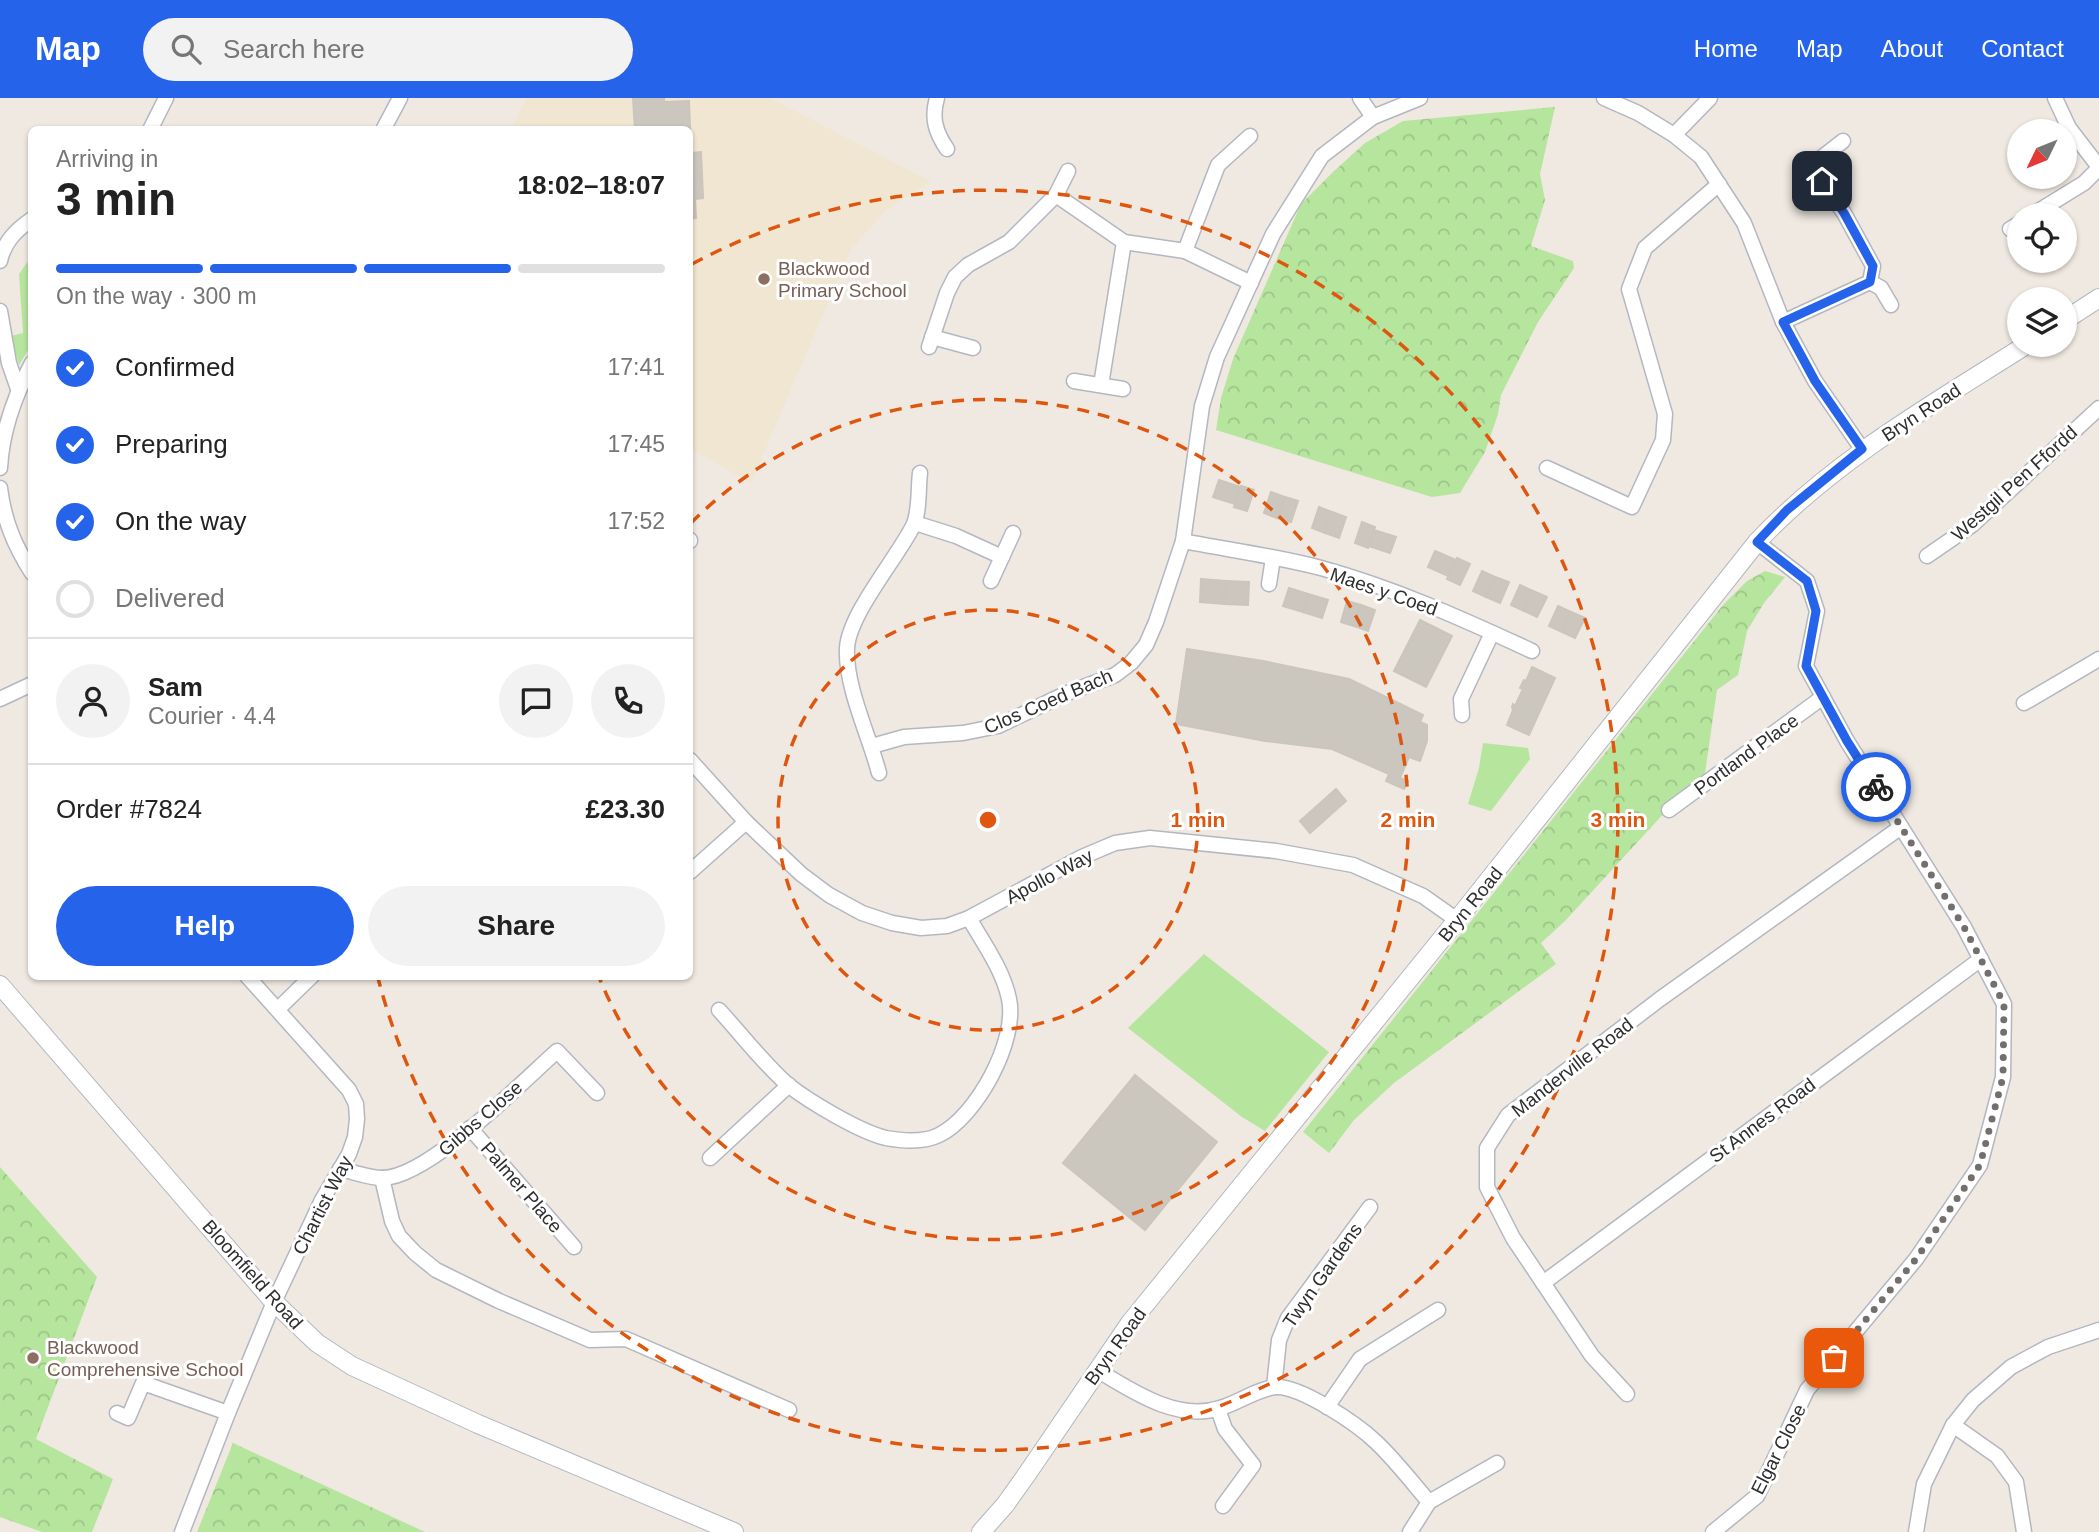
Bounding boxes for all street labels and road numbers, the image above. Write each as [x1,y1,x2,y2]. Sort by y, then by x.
street label: Bryn Road [1878,379,1965,446]
street label: Westgil Pen Ffordd [1947,422,2081,545]
street label: Maes y Coed [1327,563,1440,620]
street label: Clos Coed Bach [981,665,1115,738]
street label: Portland Place [1690,710,1802,799]
street label: Apollo Way [1002,845,1097,908]
street label: Bryn Road [1434,863,1507,946]
street label: Manderville Road [1508,1014,1637,1121]
street label: St Annes Road [1705,1074,1819,1167]
street label: Gibbs Close [434,1077,526,1160]
street label: Palmer Place [477,1138,567,1237]
street label: Chartist Way [289,1152,357,1258]
street label: Bloomfield Road [198,1216,307,1333]
street label: Twyn Gardens [1279,1219,1366,1331]
street label: Bryn Road [1081,1304,1150,1389]
street label: Elgar Close [1747,1401,1810,1498]

